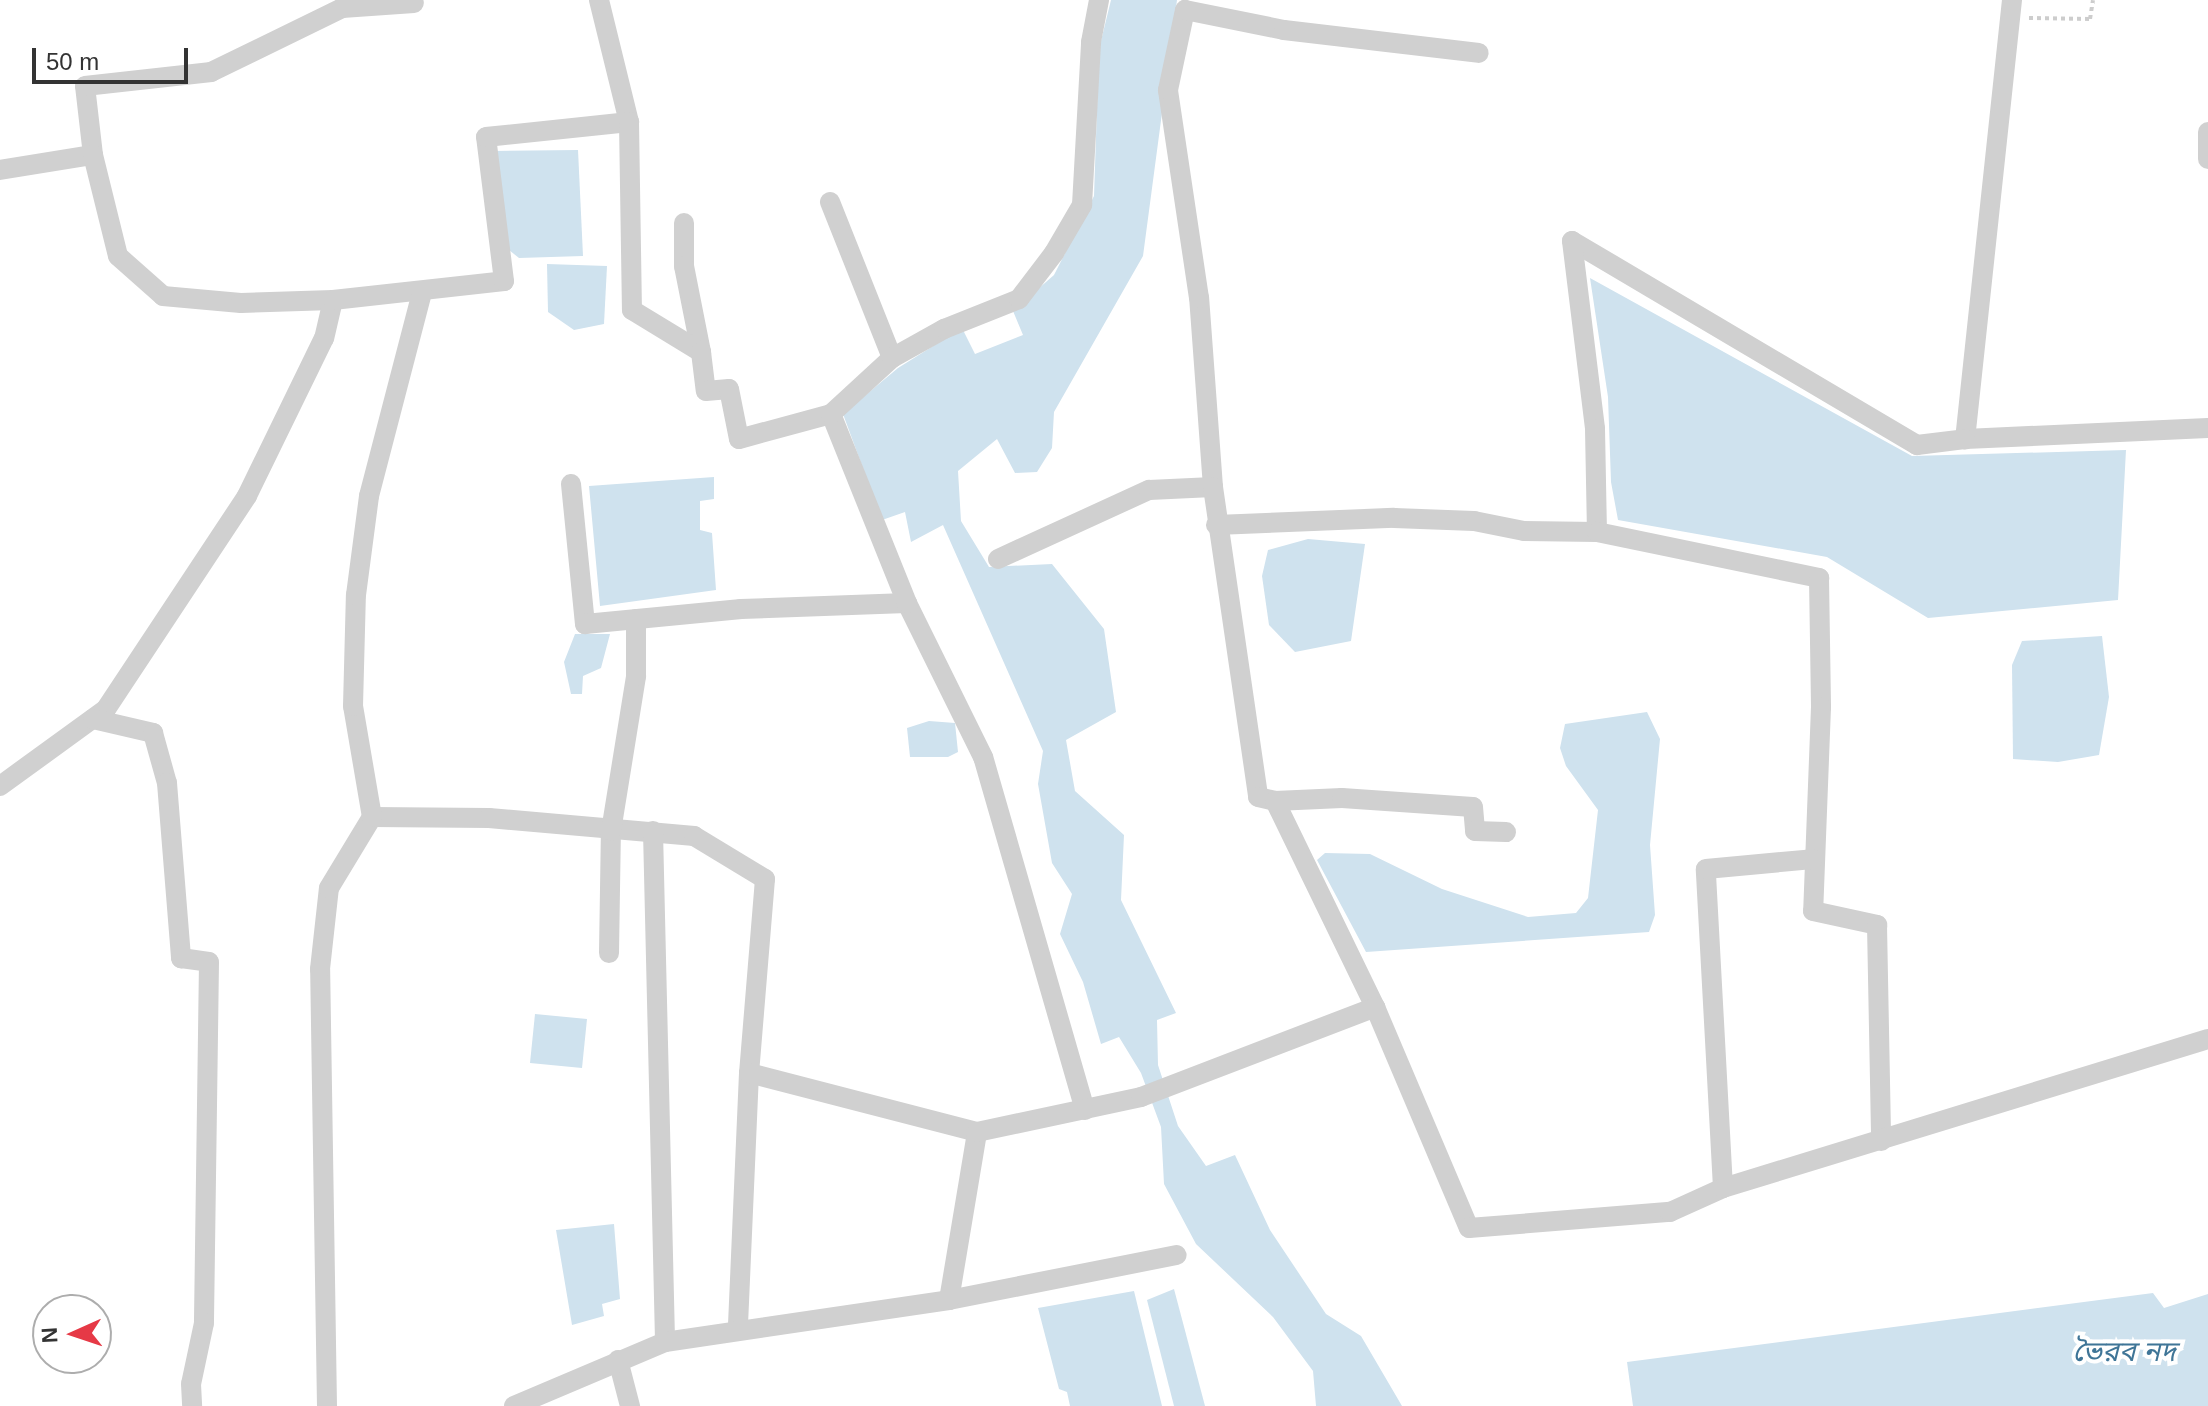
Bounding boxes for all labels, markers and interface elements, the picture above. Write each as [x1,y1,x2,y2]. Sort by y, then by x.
scale bar [36,32,192,82]
text: 50 m [46,48,99,75]
north arrow [32,1294,112,1374]
text: N [37,1327,62,1344]
water label: ভৈরব নদ [2072,1335,2176,1369]

